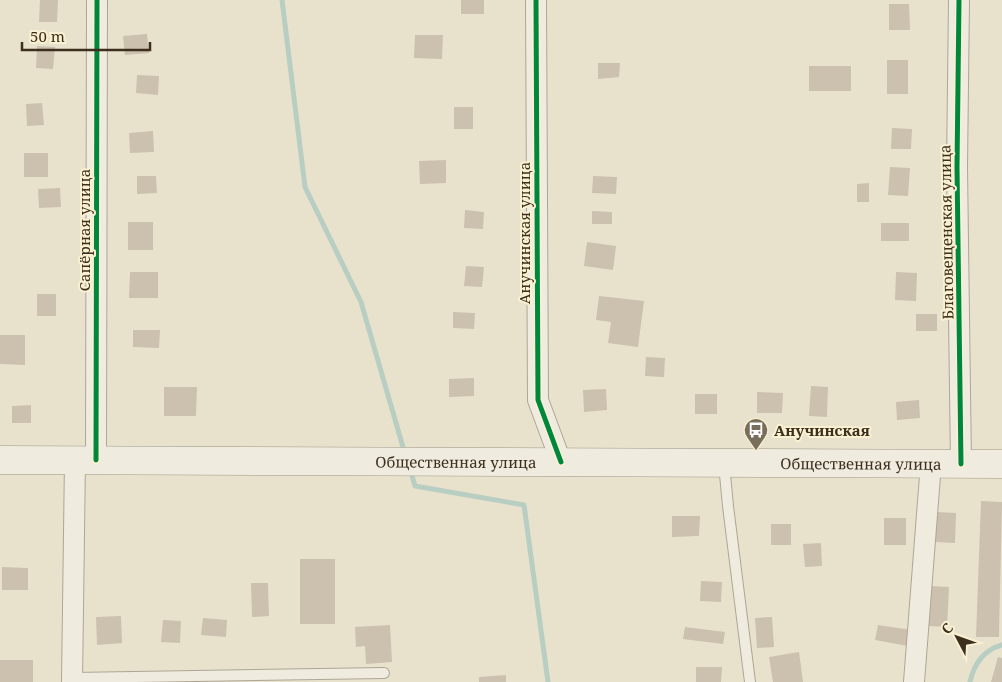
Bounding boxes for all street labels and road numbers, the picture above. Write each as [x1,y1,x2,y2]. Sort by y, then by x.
street label: Благовещенская улица [934,144,958,320]
street label: Анучинская улица [514,162,534,304]
street label: Сапёрная улица [74,169,94,291]
street label: Общественная улица [375,451,537,472]
street label: Общественная улица [780,453,942,474]

